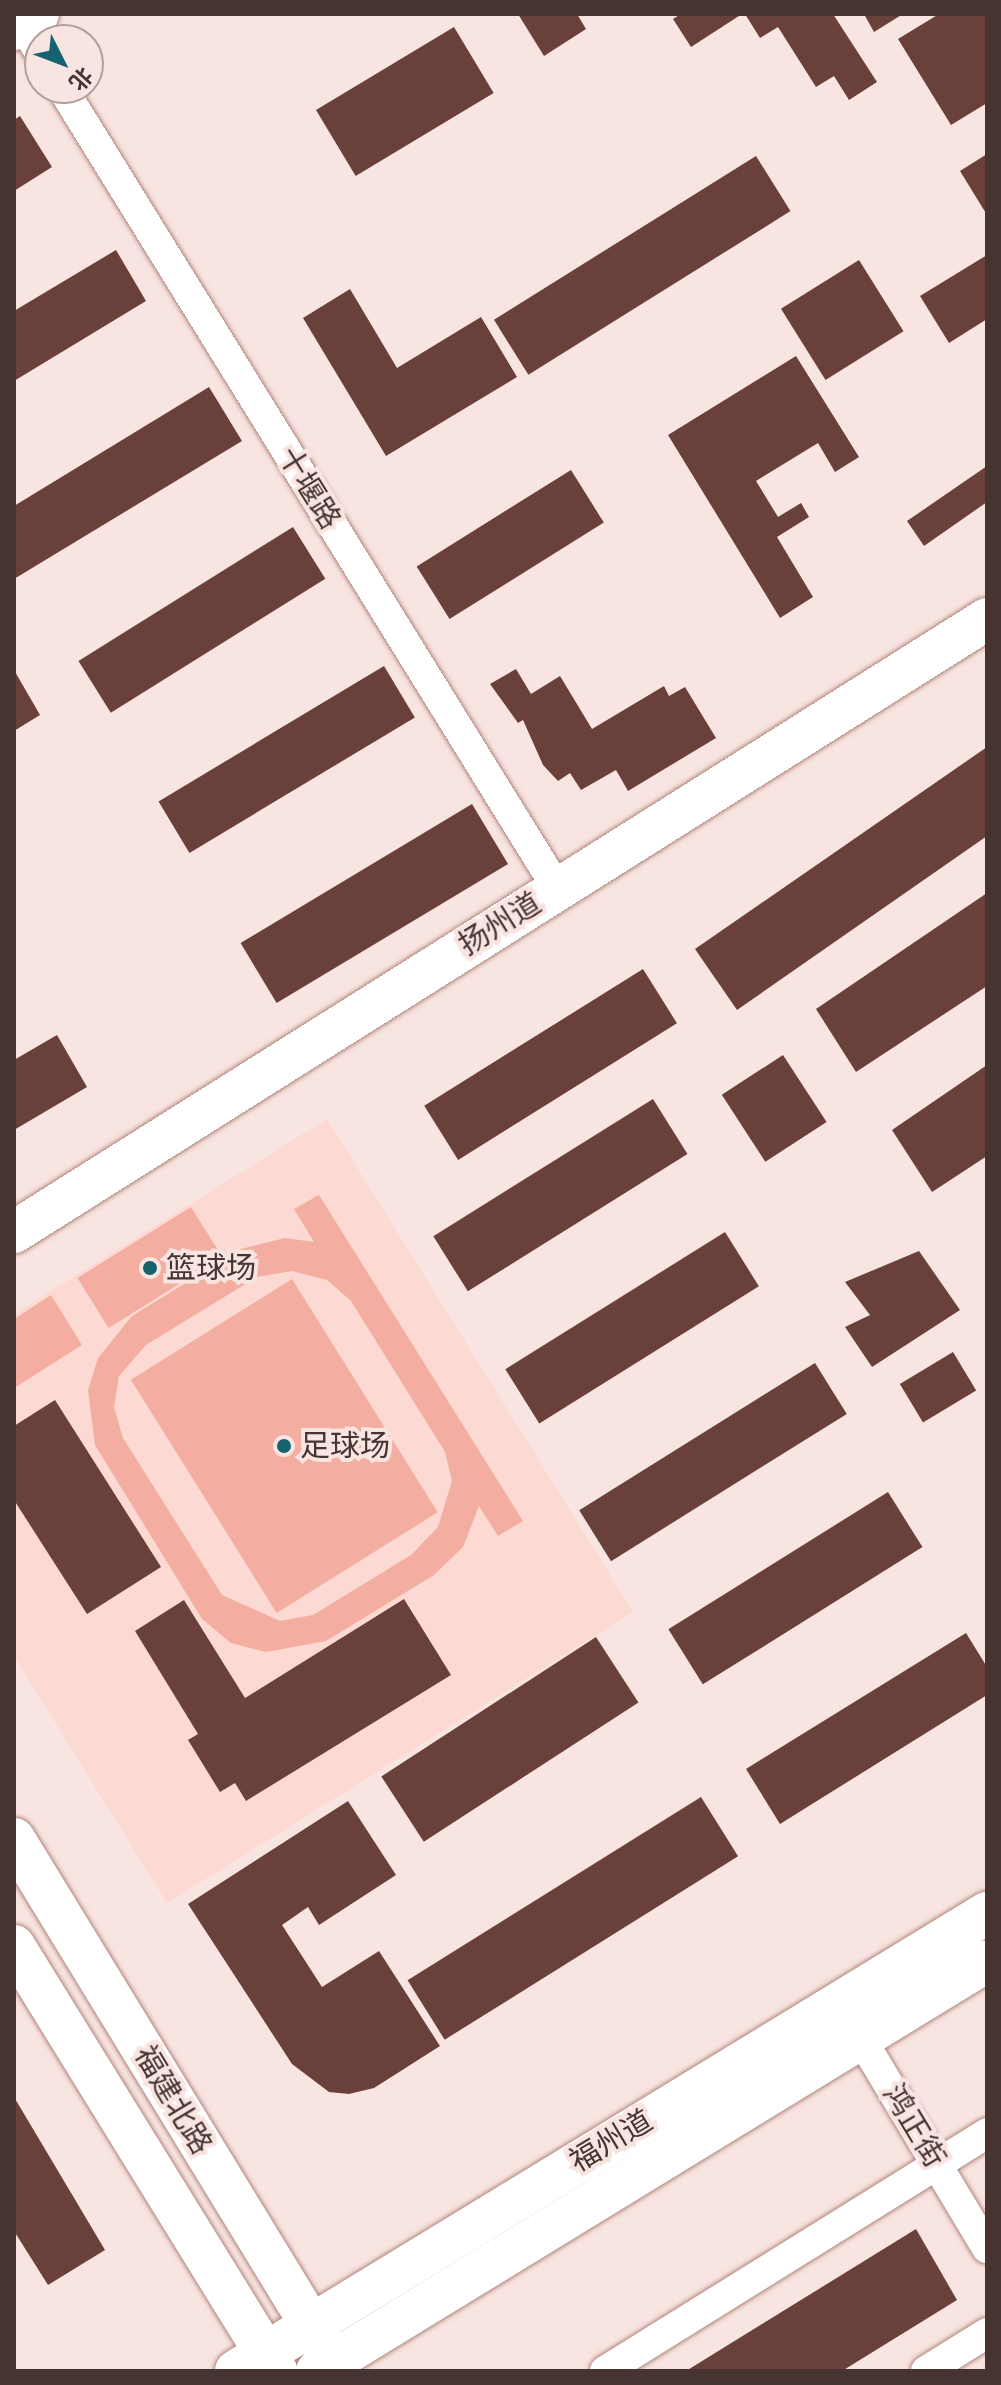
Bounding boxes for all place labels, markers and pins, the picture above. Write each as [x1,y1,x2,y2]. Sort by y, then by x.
place label: 篮球场 [166,1250,256,1286]
marker: 篮球场 [141,1259,159,1277]
place label: 足球场 [300,1428,390,1464]
marker: 足球场 [275,1437,293,1455]

